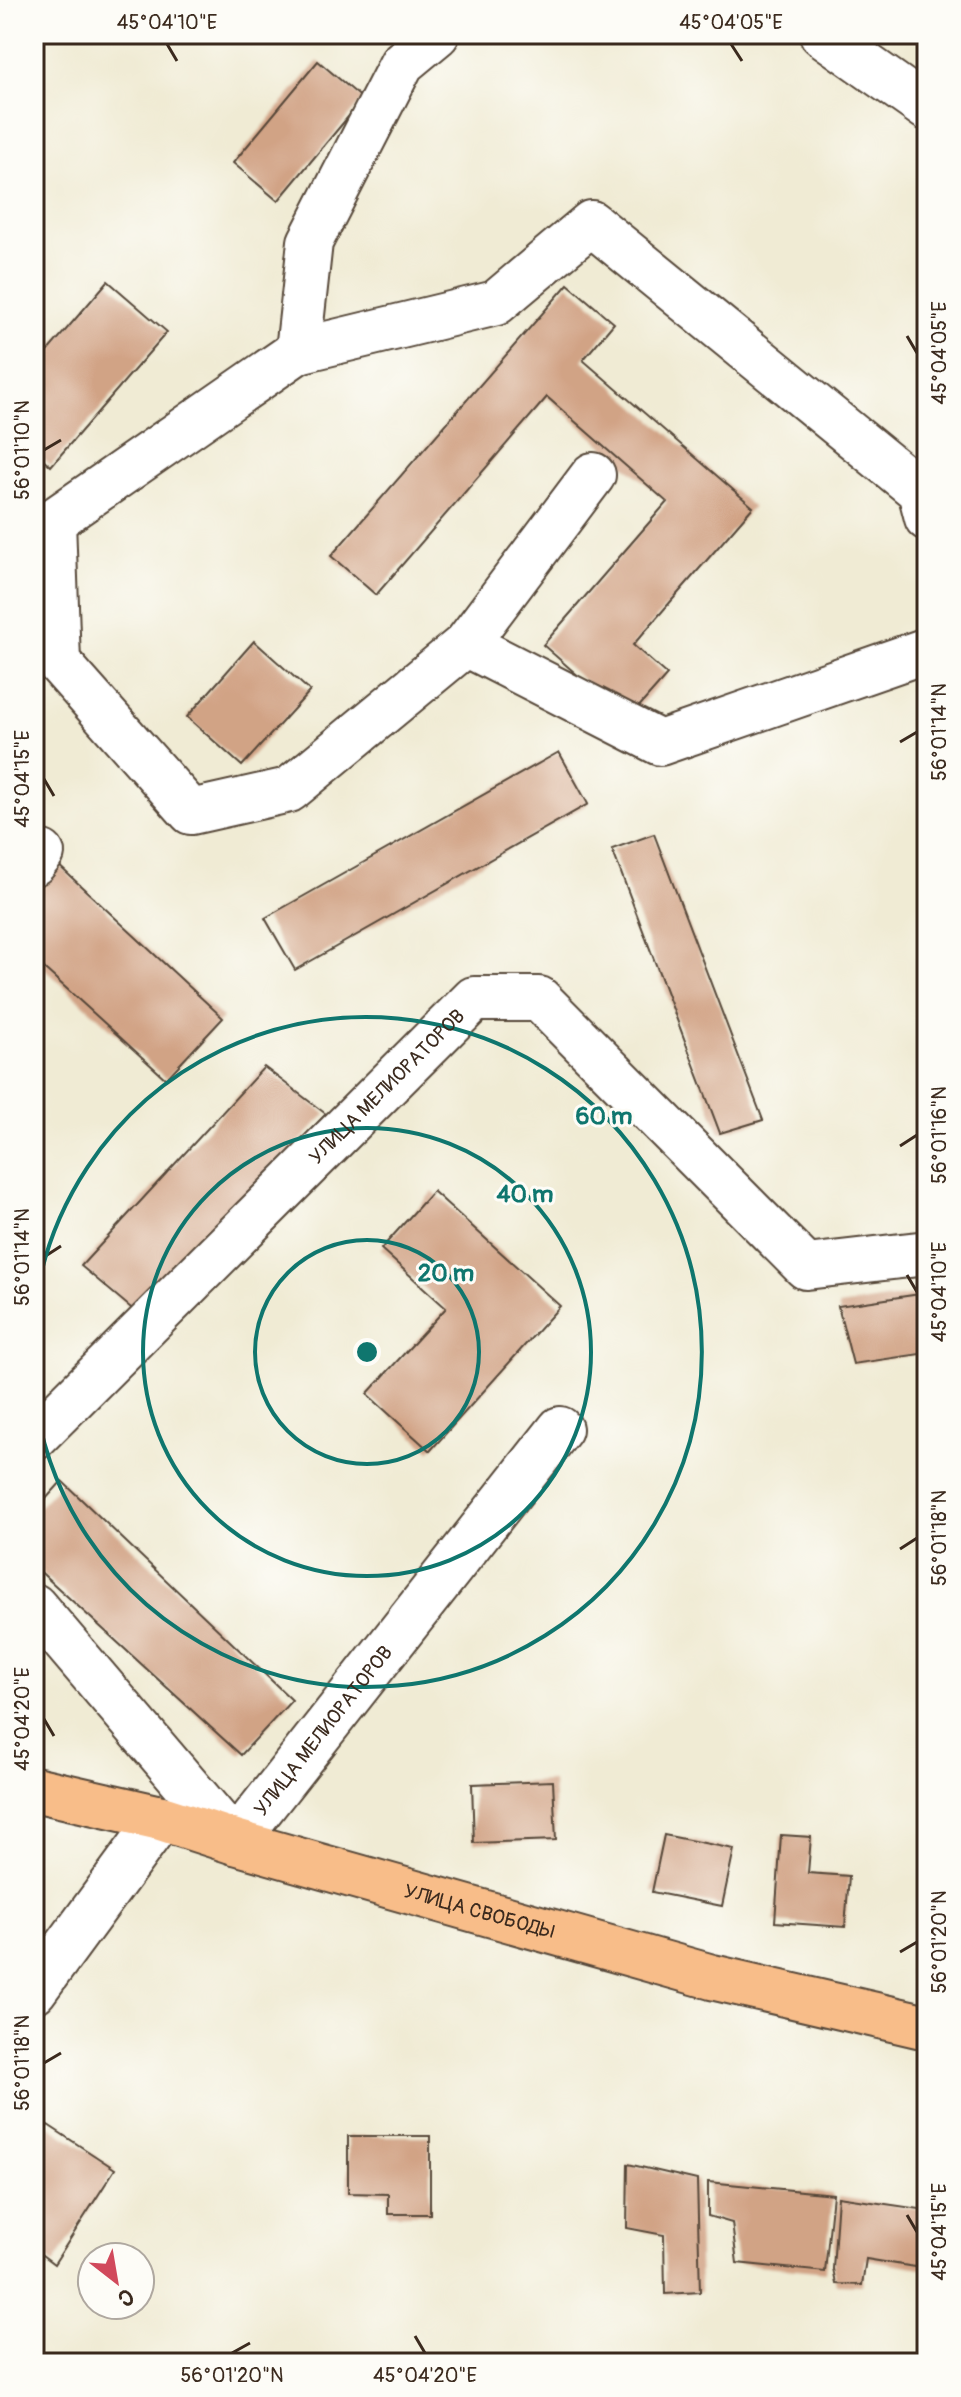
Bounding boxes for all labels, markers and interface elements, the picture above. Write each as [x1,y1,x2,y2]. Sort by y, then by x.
text: 45°04'10"E [117,10,217,35]
text: 45°04'05"E [679,10,783,35]
text: 45°04'05"E [927,301,952,405]
text: 56°01'10"N [10,400,35,500]
text: 56°01'14"N [927,683,952,781]
text: 45°04'15"E [10,730,35,828]
street label: УЛИЦА МЕЛИОРАТОРОВ [304,1004,470,1170]
text: 56°01'16"N [927,1086,952,1184]
text: 60 m [576,1102,632,1131]
text: 40 m [497,1180,553,1209]
text: 56°01'14"N [10,1208,35,1306]
text: 45°04'10"E [927,1242,952,1342]
text: 20 m [418,1259,474,1288]
centre of rings [353,1338,381,1366]
text: 56°01'18"N [927,1490,952,1586]
street label: УЛИЦА МЕЛИОРАТОРОВ [249,1641,398,1821]
text: 45°04'20"E [10,1667,35,1771]
street label: УЛИЦА СВОБОДЫ [401,1878,557,1945]
text: 56°01'20"N [927,1890,952,1994]
text: 56°01'18"N [10,2015,35,2111]
text: 45°04'15"E [927,2183,952,2281]
north arrow [76,2241,156,2321]
text: С [112,2282,139,2313]
text: 56°01'20"N [180,2363,284,2388]
text: 45°04'20"E [373,2363,477,2388]

